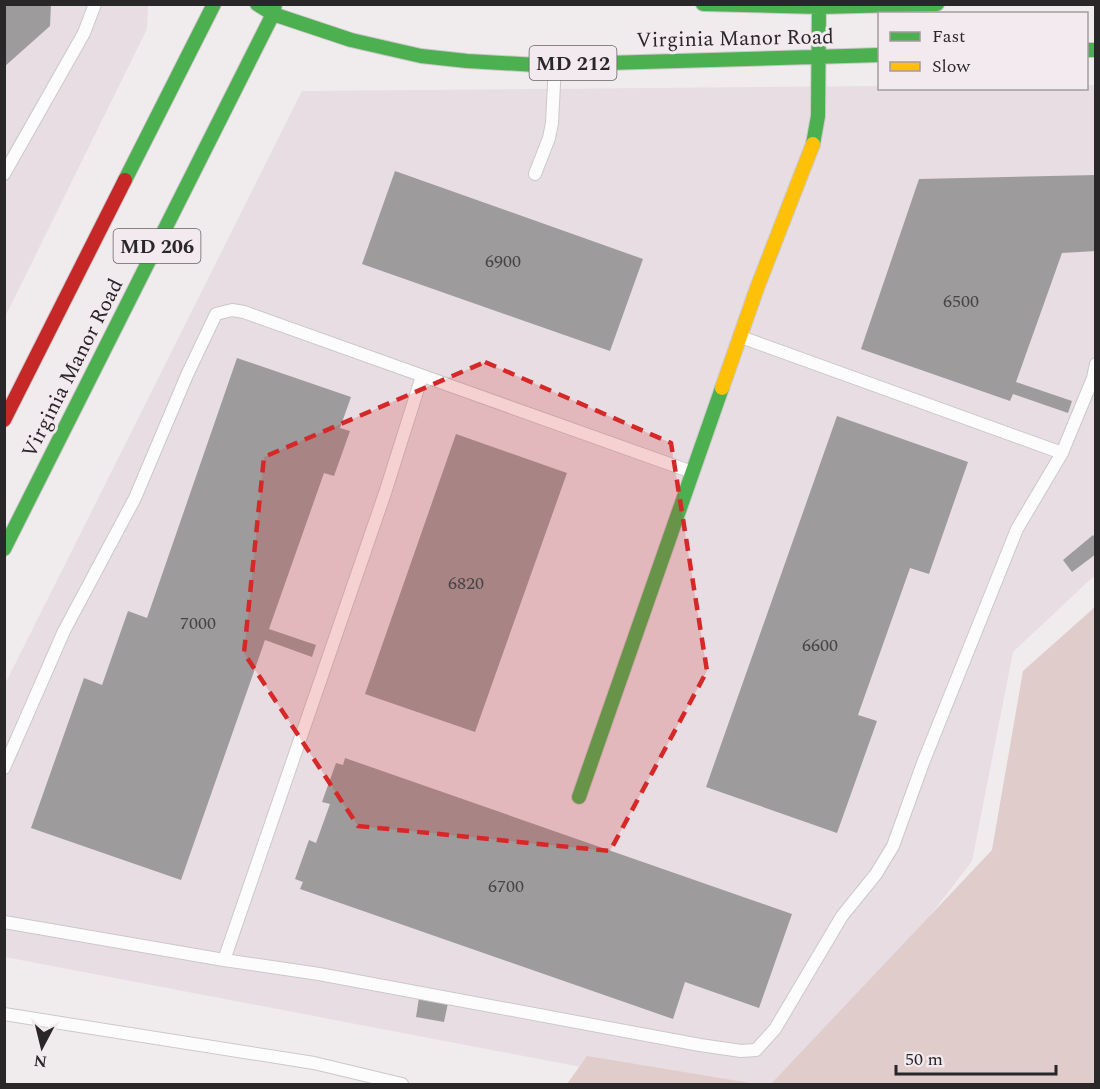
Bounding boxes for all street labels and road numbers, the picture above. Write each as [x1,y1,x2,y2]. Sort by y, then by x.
street label: Virginia Manor Road [636,21,834,57]
road number: MD 212 [530,46,616,80]
road number: MD 206 [114,229,201,263]
street label: Virginia Manor Road [14,273,132,464]

